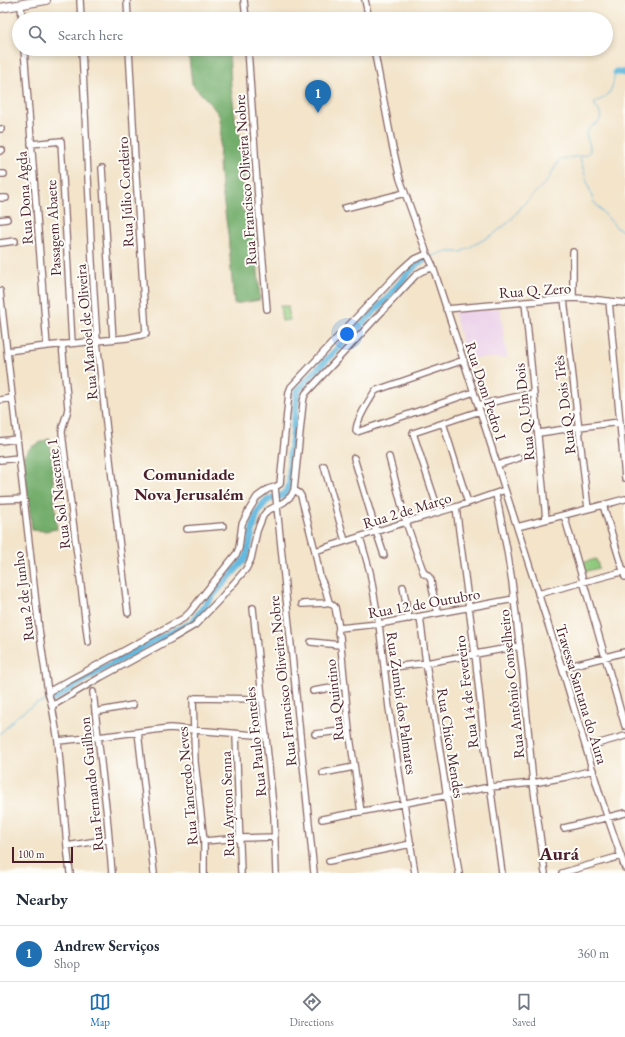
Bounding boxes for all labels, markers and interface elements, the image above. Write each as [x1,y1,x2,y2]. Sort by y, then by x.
search box [12,12,613,56]
icon: search [26,23,48,45]
text: Search here [58,25,123,44]
pin: 1 [305,80,331,113]
street label: Rua Francisco Oliveira Nobre [230,94,260,266]
street label: Rua Júlio Cordeiro [113,136,137,248]
street label: Rua Dona Agda [11,151,37,245]
street label: Passagem Abaete [41,179,65,277]
street label: Rua Manoel de Oliveira [71,263,101,401]
street label: Rua Q. Zero [498,278,572,302]
your location [337,324,357,344]
street label: Rua Dom Pedro I [461,339,511,443]
street label: Rua Q. Dois Três [548,354,579,456]
street label: Rua Q. Um Dois [509,362,539,462]
street label: Rua Sol Nascente 1 [42,438,74,550]
district label: Comunidade Nova Jerusalém [134,463,244,505]
street label: Rua 2 de Março [360,488,454,532]
street label: Rua 2 de Junho [8,550,38,642]
street label: Rua 12 de Outubro [366,584,482,622]
street label: Rua Francisco Oliveira Nobre [264,595,300,767]
street label: Rua Antônio Conselheiro [494,608,528,760]
street label: Travessa Santana do Aura [552,622,612,766]
street label: Rua Zumbi dos Palmares [383,630,421,776]
street label: Rua 14 de Fevereiro [450,634,482,750]
street label: Rua Quintino [320,658,348,742]
street label: Rua Paulo Fonteles [240,686,270,798]
street label: Rua Chico Mendes [433,687,469,800]
street label: Rua Fernando Guilhon [75,716,107,852]
street label: Rua Tancredo Neves [172,726,202,846]
street label: Rua Ayrton Senna [216,751,238,857]
district label: Aurá [538,841,580,866]
scale bar [12,845,73,864]
text: 100 m [18,847,45,861]
text: Nearby [16,888,68,910]
text: Andrew Serviços [54,936,159,955]
text: 1 [26,945,32,962]
text: 360 m [578,945,609,962]
text: Shop [54,955,80,972]
tab: Map [89,991,111,1029]
tab: Directions [290,991,334,1029]
tab: Saved [512,991,536,1029]

